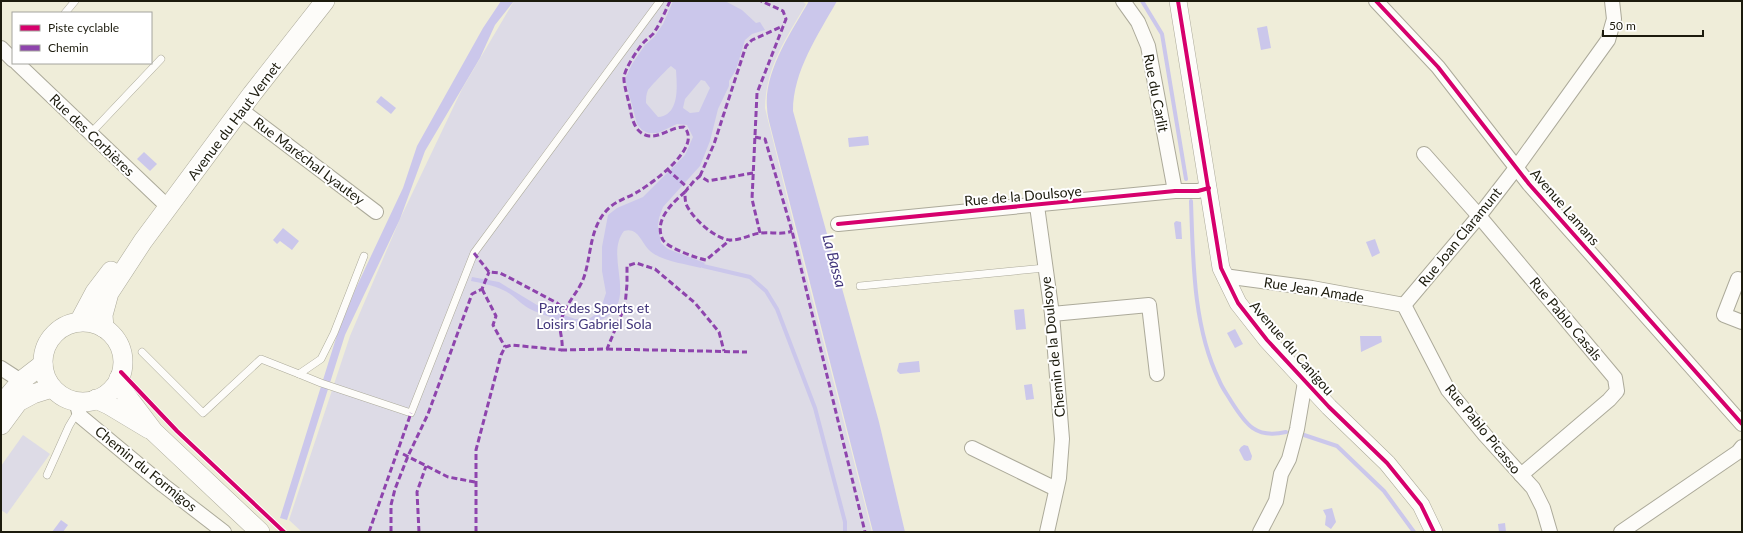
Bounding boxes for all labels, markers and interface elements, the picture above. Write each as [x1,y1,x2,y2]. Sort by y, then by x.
legend [12,12,152,64]
scale bar [1603,12,1703,38]
text: 50 m [1609,18,1636,33]
text: Piste cyclable [48,20,119,35]
text: Chemin [48,40,89,55]
street label: Rue du Carlit [1141,52,1172,134]
street label: Avenue du Haut Vernet [184,58,284,183]
street label: Rue des Corbières [46,90,138,179]
street label: Rue Maréchal Lyautey [250,113,369,208]
street label: Avenue Lamans [1527,165,1603,249]
street label: Rue de la Doulsoye [964,182,1082,209]
street label: Rue Joan Claramunt [1414,184,1505,290]
water label: La Bassa [819,232,851,290]
street label: Rue Jean Amade [1263,273,1365,306]
street label: Rue Pablo Casals [1527,273,1606,364]
street label: Chemin de la Doulsoye [1037,276,1068,418]
street label: Avenue du Canigou [1247,297,1338,398]
park label: Parc des Sports et Loisirs Gabriel Sola [536,299,652,332]
street label: Rue Pablo Picasso [1442,380,1525,477]
street label: Chemin du Formigos [92,422,201,515]

